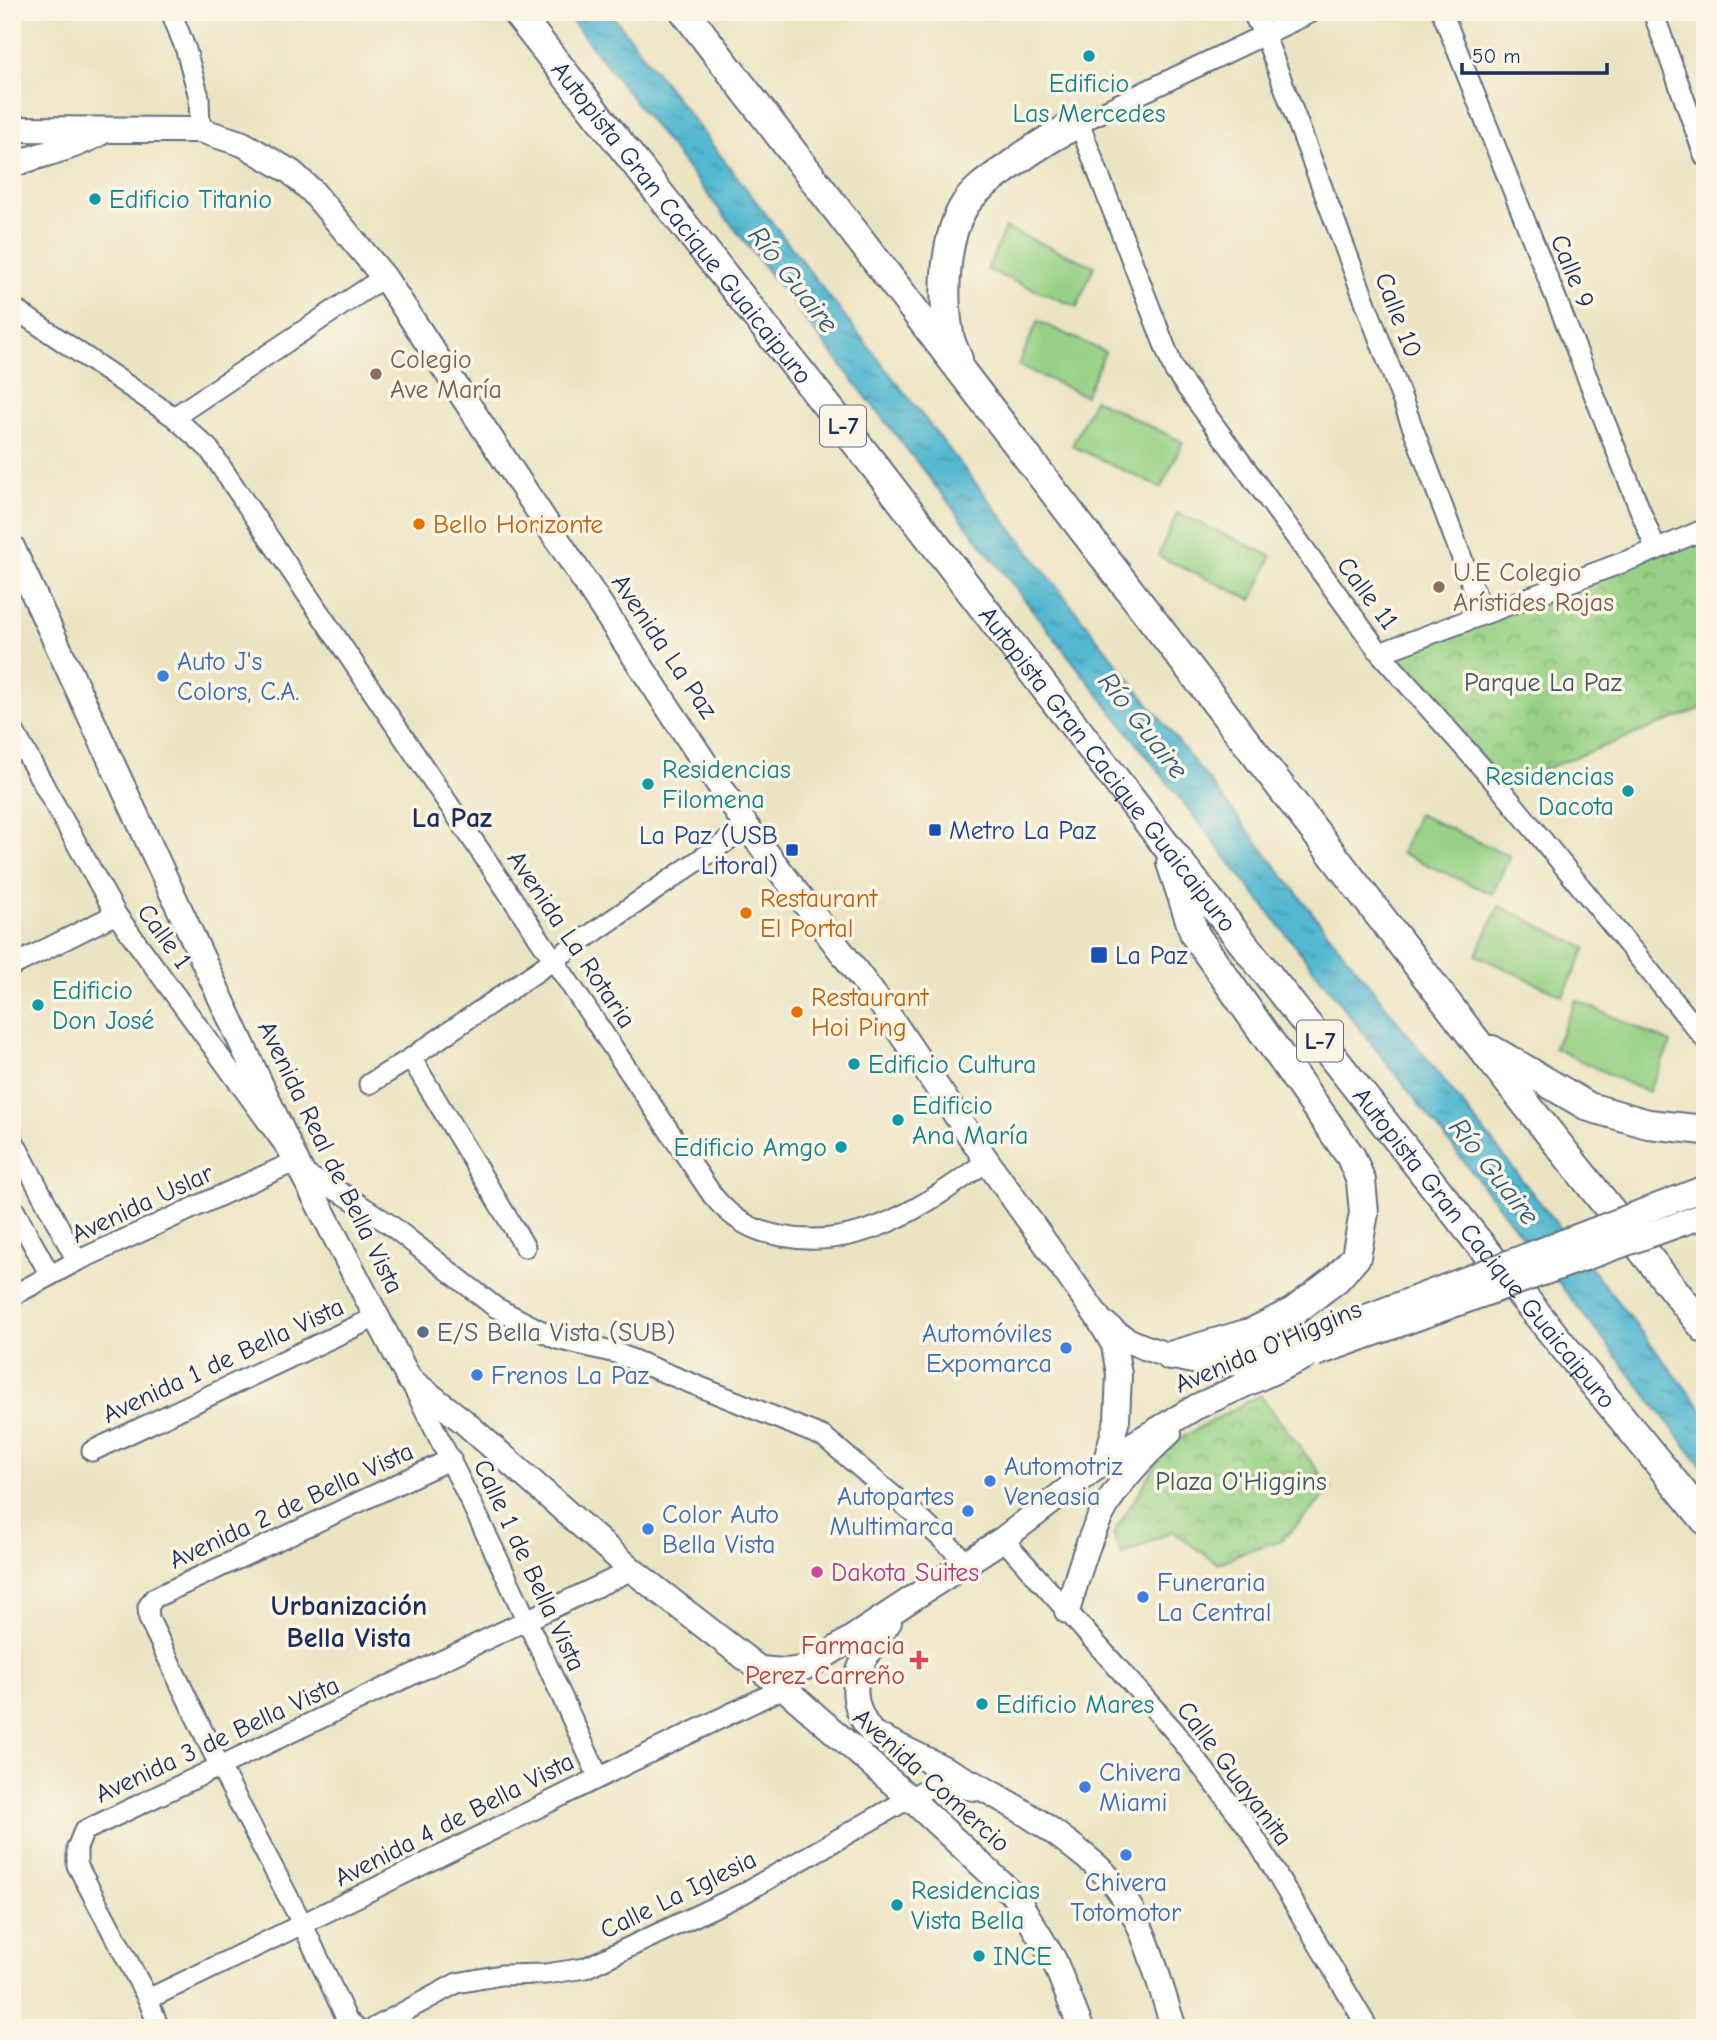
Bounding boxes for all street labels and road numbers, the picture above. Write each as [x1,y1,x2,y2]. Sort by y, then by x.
street label: Autopista Gran Cacique Guaicaipuro [545,55,818,390]
street label: Calle 9 [1544,230,1600,312]
street label: Calle 10 [1368,269,1428,362]
road number: L-7 [820,405,866,446]
street label: Calle 11 [1330,551,1404,636]
street label: Avenida La Paz [605,569,723,724]
street label: Autopista Gran Cacique Guaicaipuro [972,601,1242,938]
street label: Avenida La Rotaria [501,845,642,1034]
street label: Calle 1 [131,898,198,975]
street label: Avenida Real de Bella Vista [251,1016,409,1299]
road number: L-7 [1297,1021,1343,1062]
street label: Autopista Gran Cacique Guaicaipuro [1346,1081,1622,1415]
street label: Avenida Uslar [67,1158,219,1250]
street label: Avenida 1 de Bella Vista [98,1292,349,1430]
street label: Avenida O'Higgins [1171,1294,1366,1400]
street label: Avenida 2 de Bella Vista [165,1436,418,1576]
street label: Calle 1 de Bella Vista [467,1455,591,1676]
street label: Avenida 3 de Bella Vista [91,1670,344,1810]
street label: Calle Guayanita [1170,1696,1298,1852]
street label: Avenida Comercio [847,1702,1016,1859]
street label: Avenida 4 de Bella Vista [330,1746,579,1893]
street label: Calle La Iglesia [595,1844,761,1946]

